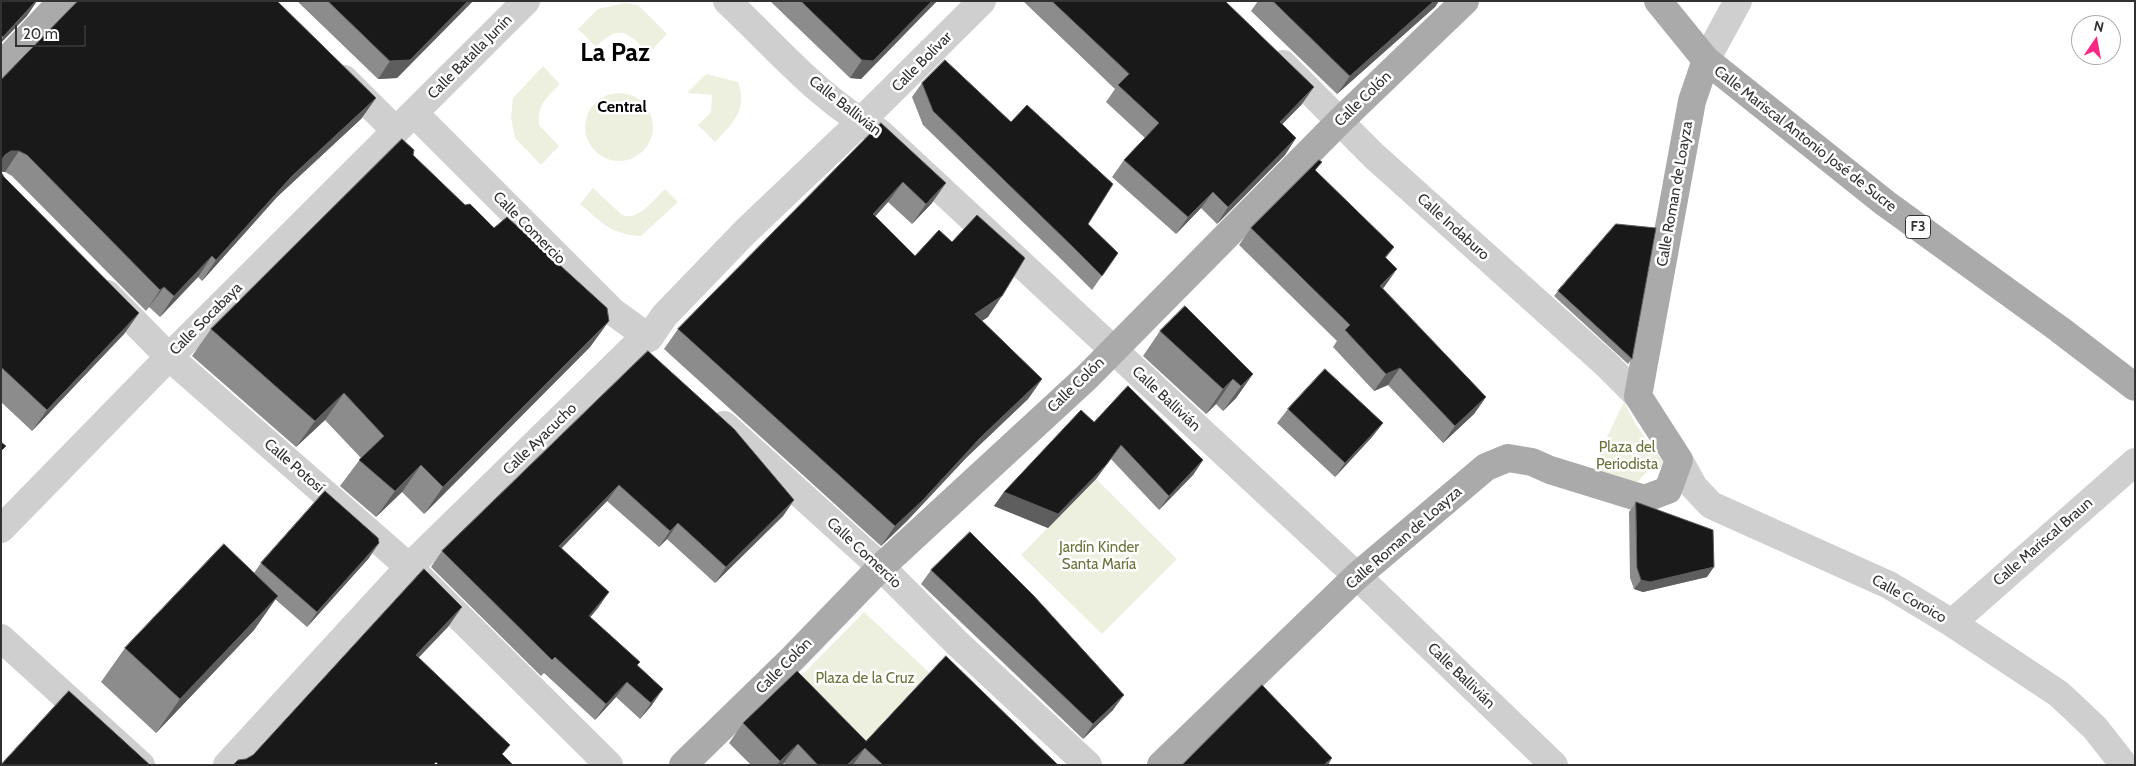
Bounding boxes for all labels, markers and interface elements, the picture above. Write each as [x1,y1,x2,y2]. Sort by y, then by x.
street label: Calle Batalla Junín [424,11,516,103]
scale bar [18,15,89,47]
north arrow [2071,15,2121,65]
text: N [2092,16,2106,36]
text: 20 m [23,25,58,43]
street label: Calle Bolívar [888,28,956,96]
district label: La Paz [580,39,650,69]
street label: Calle Mariscal Antonio José de Sucre [1710,62,1900,216]
street label: Calle Colón [1331,68,1395,130]
street label: Calle Ballivián [805,72,885,140]
district label: Central [597,97,647,117]
street label: Calle Roman de Loayza [1653,120,1697,268]
street label: Calle Comercio [489,188,569,268]
street label: Calle Indaburo [1413,190,1493,264]
road number: F3 [1906,216,1930,238]
street label: Calle Socabaya [166,279,246,359]
street label: Calle Colón [1044,354,1108,416]
street label: Calle Ballivián [1128,363,1204,435]
street label: Calle Ayacucho [499,399,581,479]
street label: Calle Potosí [260,435,328,497]
park label: Plaza del Periodista [1596,439,1658,474]
street label: Calle Roman de Loayza [1342,483,1466,593]
street label: Calle Mariscal Braun [1990,494,2096,590]
street label: Calle Comercio [823,514,905,592]
park label: Jardín Kinder Santa María [1059,539,1139,574]
street label: Calle Coroico [1868,571,1950,627]
street label: Calle Colón [752,634,816,698]
street label: Calle Ballivián [1423,639,1499,713]
park label: Plaza de la Cruz [815,670,915,688]

